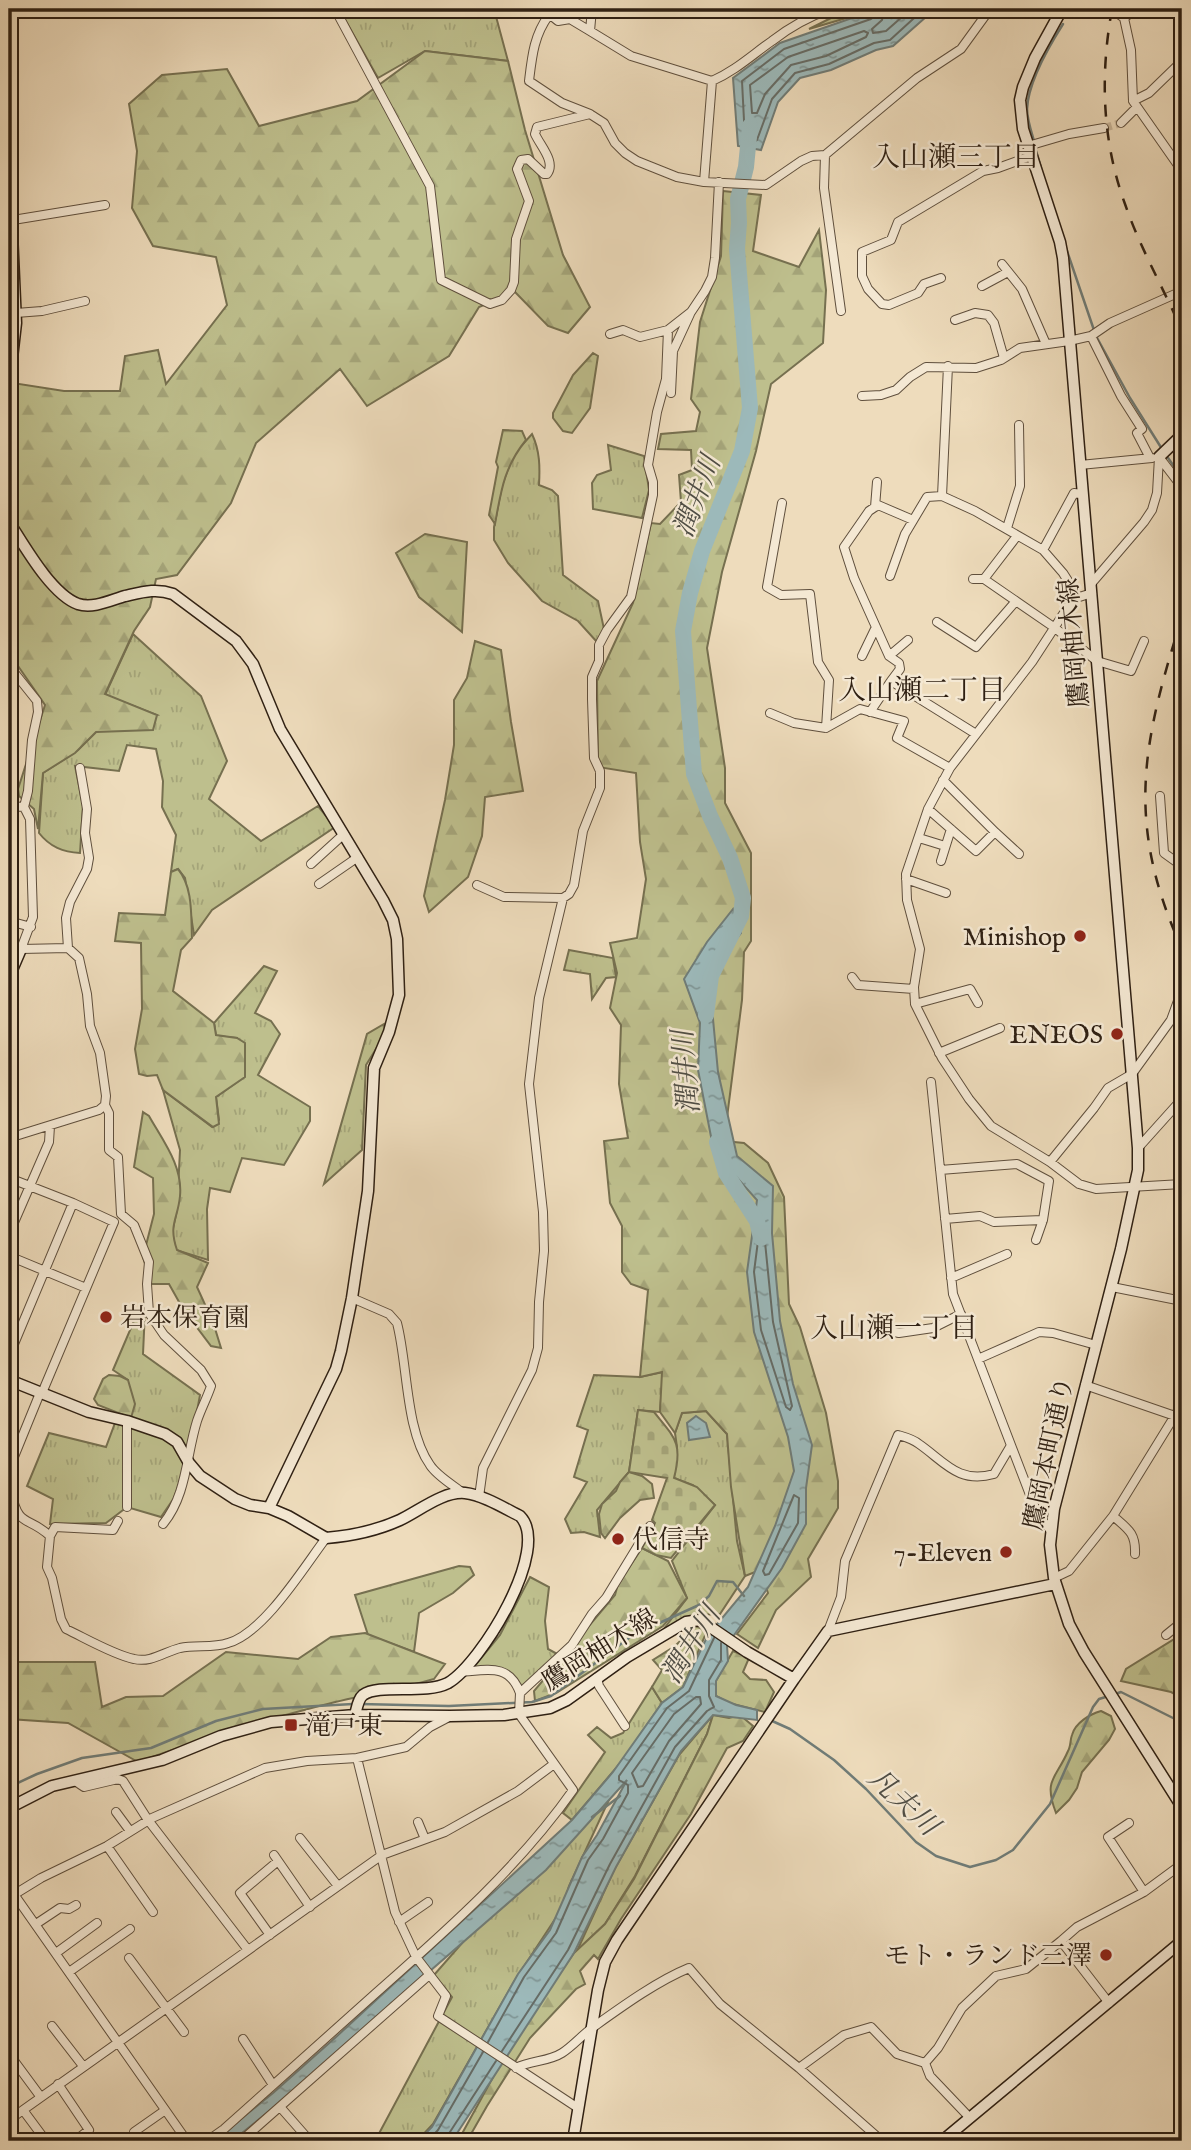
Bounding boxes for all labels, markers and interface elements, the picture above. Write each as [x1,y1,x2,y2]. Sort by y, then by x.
district label: 入山瀬三丁目 [872,141,1040,176]
water label: 潤井川 [667,449,731,542]
street label: 鷹岡柚木線 [1052,577,1097,709]
district label: 入山瀬二丁目 [838,674,1006,709]
place label: Minishop [963,921,1066,954]
marker: Minishop [1072,928,1088,944]
place label: ENEOS [1010,1019,1103,1052]
water label: 潤井川 [666,1025,709,1115]
marker: ENEOS [1109,1026,1125,1042]
place label: 岩本保育園 [120,1302,250,1335]
marker: 岩本保育園 [98,1309,114,1325]
district label: 入山瀬一丁目 [810,1312,978,1347]
street label: 鷹岡本町通り [1017,1374,1082,1533]
place label: 代信寺 [632,1524,710,1557]
marker: 代信寺 [610,1531,626,1547]
place label: 7-Eleven [894,1537,992,1570]
marker: 7-Eleven [998,1544,1014,1560]
water label: 潤井川 [655,1598,731,1690]
street label: 鷹岡柚木線 [536,1602,664,1699]
place label: 滝戸東 [305,1710,383,1743]
marker: 滝戸東 [283,1717,299,1733]
water label: 凡夫川 [860,1761,947,1846]
place label: モト・ランド三澤 [884,1940,1092,1973]
marker: モト・ランド三澤 [1098,1947,1114,1963]

